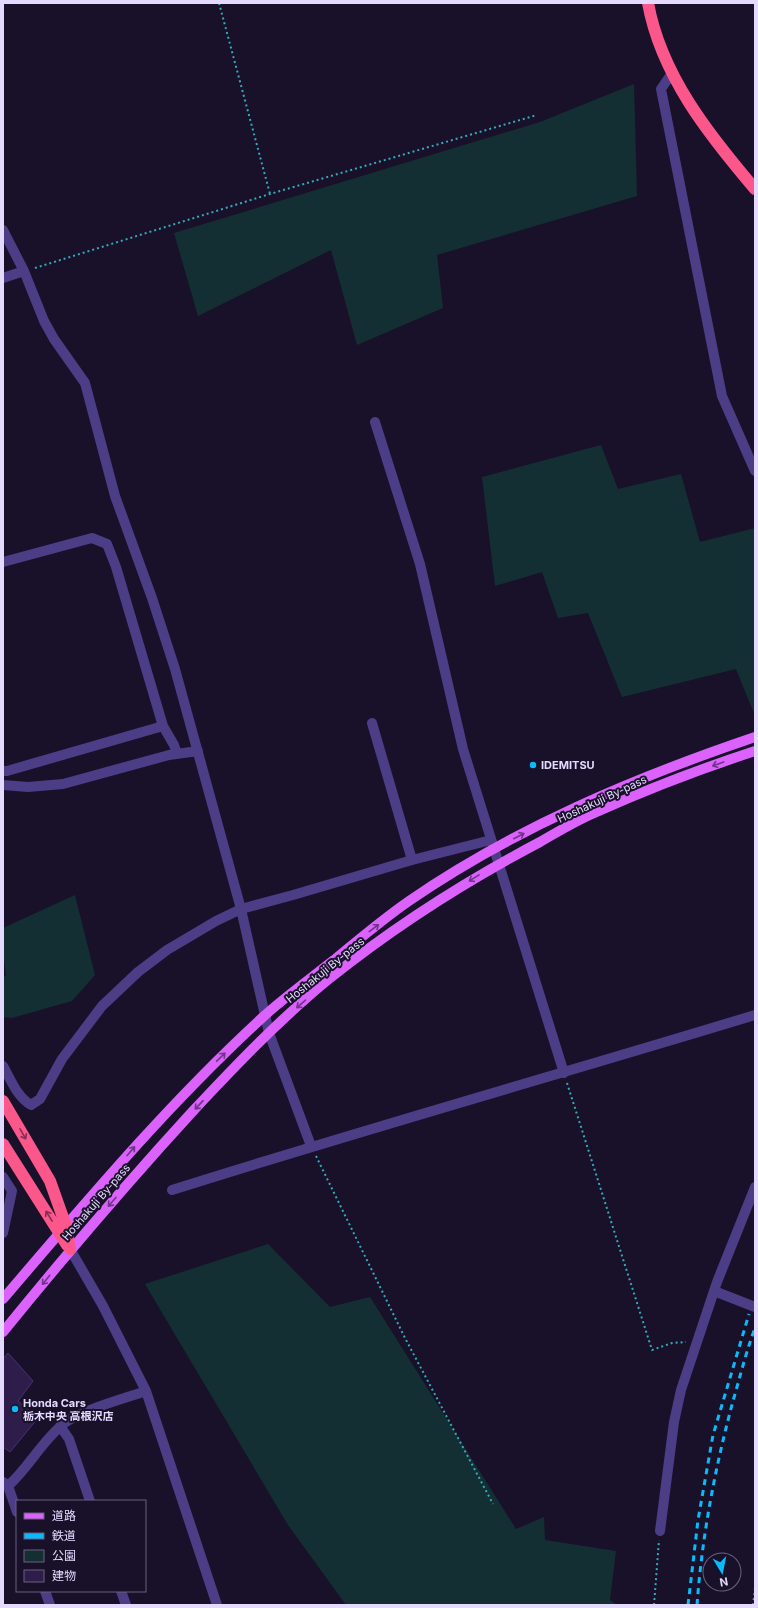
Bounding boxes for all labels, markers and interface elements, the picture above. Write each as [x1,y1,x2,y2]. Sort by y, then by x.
place label: IDEMITSU [541,758,595,772]
marker: IDEMITSU [528,760,538,770]
one-way arrow [712,760,724,768]
street label: Hoshakuji By-pass [555,772,649,826]
one-way arrow [513,832,525,839]
one-way arrow [469,874,480,882]
one-way arrow [368,923,379,932]
street label: Hoshakuji By-pass [283,934,367,1006]
one-way arrow [296,999,306,1008]
one-way arrow [216,1052,226,1062]
one-way arrow [194,1100,204,1110]
one-way arrow [19,1128,27,1140]
one-way arrow [127,1145,136,1156]
street label: Hoshakuji By-pass [59,1161,133,1243]
one-way arrow [107,1197,116,1207]
one-way arrow [45,1211,53,1222]
one-way arrow [41,1274,50,1285]
place label: Honda Cars 栃木中央 高根沢店 [23,1396,114,1423]
marker: Honda Cars 栃木中央 高根沢店 [10,1404,20,1414]
legend [16,1500,146,1592]
text: 道路 [52,1508,76,1523]
text: 鉄道 [52,1528,76,1543]
text: 公園 [52,1548,76,1563]
north arrow [702,1552,742,1592]
text: 建物 [52,1568,76,1583]
text: N [718,1574,729,1589]

